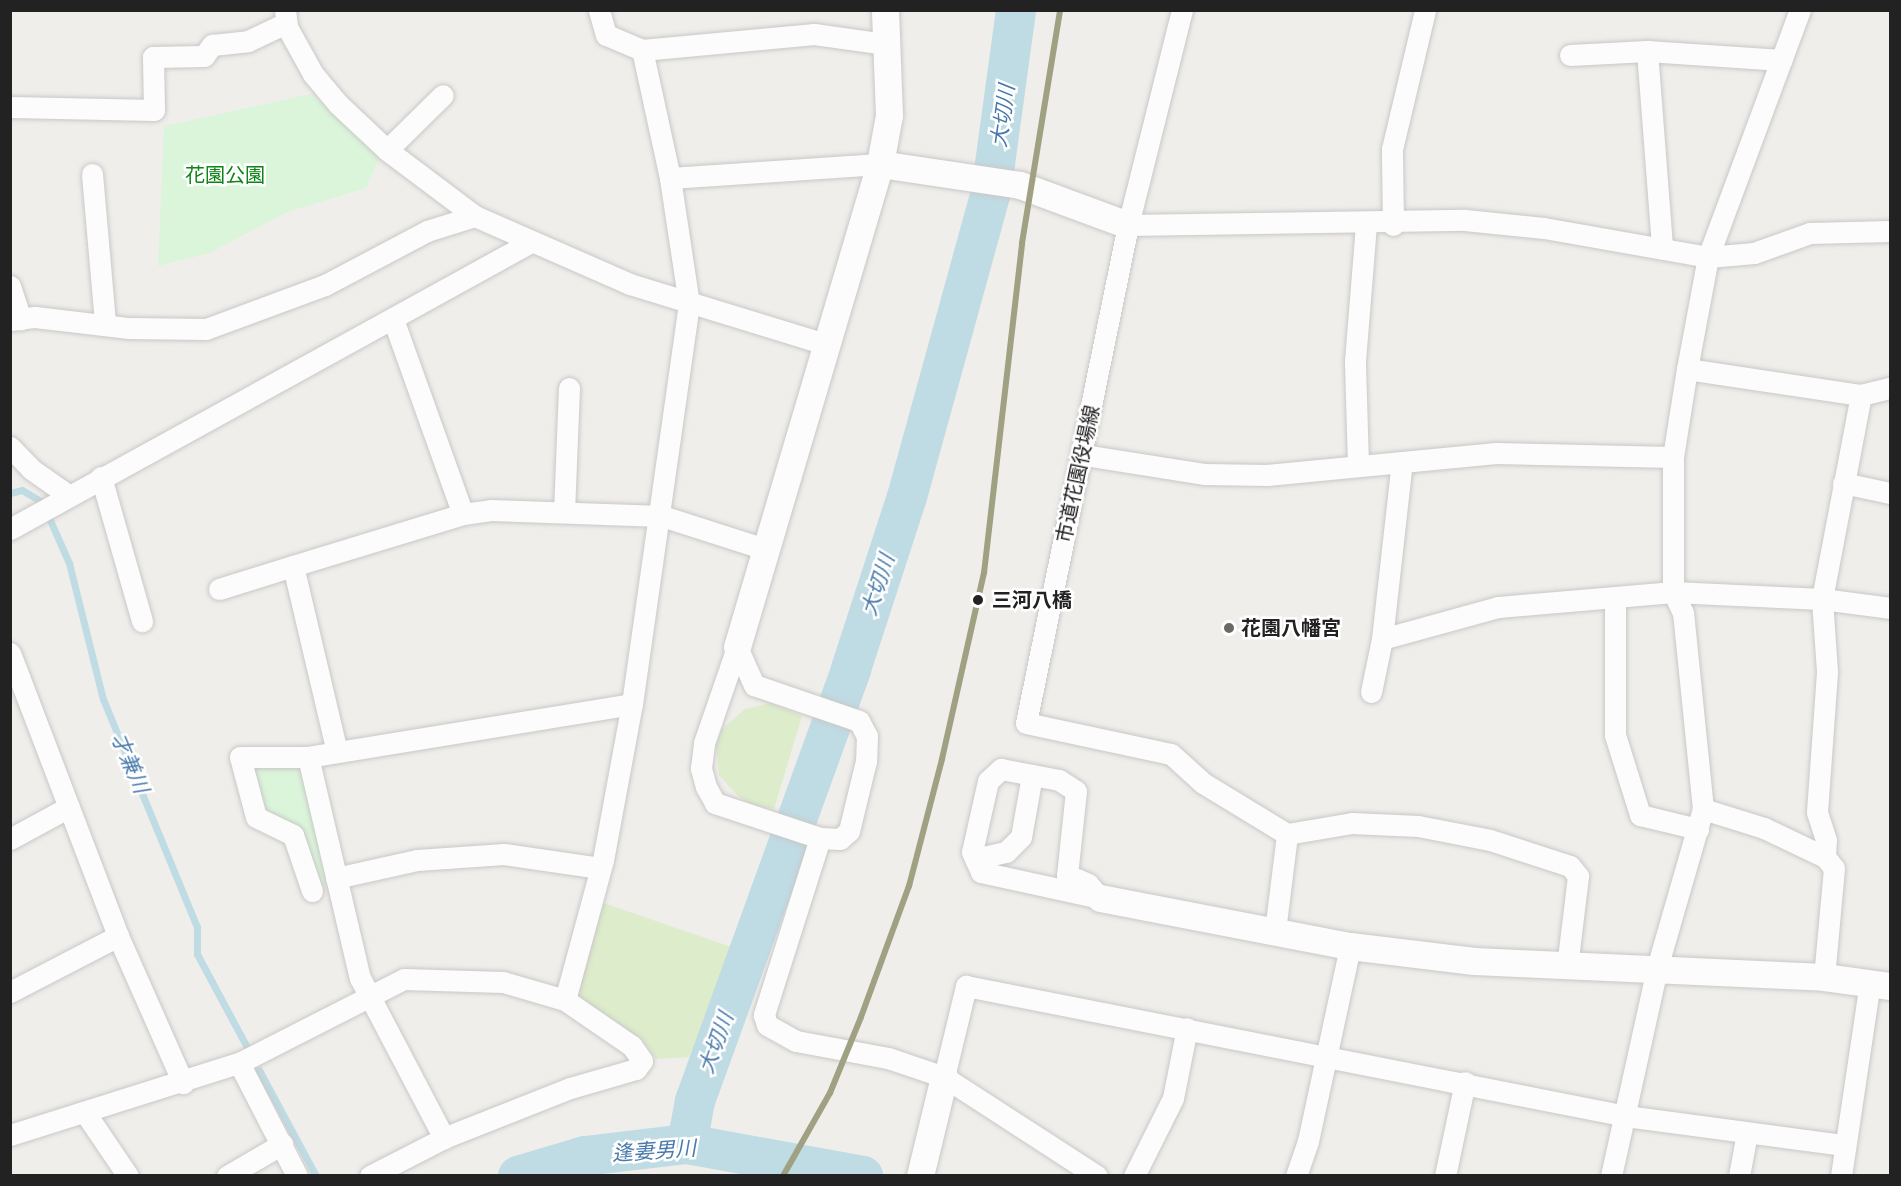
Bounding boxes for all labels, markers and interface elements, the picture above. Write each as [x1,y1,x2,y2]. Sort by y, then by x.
water label: 大切川 [986,83,1020,149]
park label: 花園公園 [185,163,265,187]
street label: 市道花園役場線 [1052,403,1104,545]
water label: 大切川 [856,551,900,619]
place label: 三河八橋 [992,588,1072,612]
marker: 三河八橋 [969,591,987,609]
place label: 花園八幡宮 [1241,616,1341,640]
marker: 花園八幡宮 [1222,621,1236,635]
water label: 才兼川 [106,729,154,797]
water label: 大切川 [693,1009,739,1077]
water label: 逢妻男川 [611,1136,697,1166]

